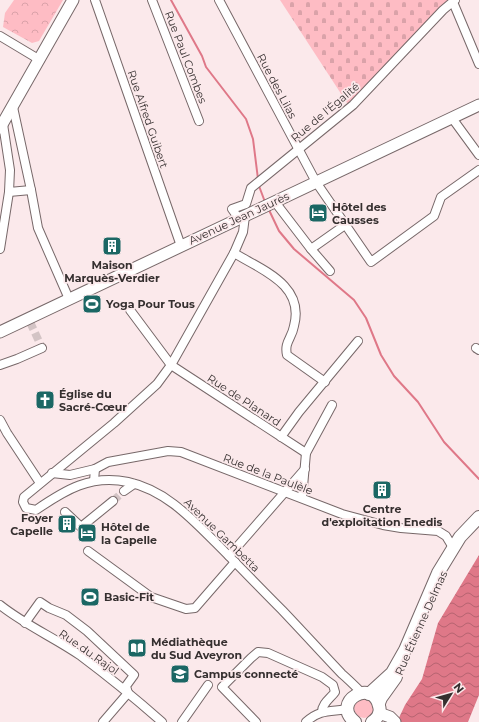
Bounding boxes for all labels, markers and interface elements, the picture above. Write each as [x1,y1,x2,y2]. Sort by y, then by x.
street label: Rue Paul Combes [162,9,210,106]
street label: Rue des Lilas [254,51,300,121]
street label: Rue Alfred Guibert [125,68,172,170]
street label: Rue de l'Égalité [288,79,362,145]
street label: Avenue Jean Jaurès [187,188,292,247]
place label: Hôtel des Causses [332,200,387,227]
hotel icon: Hôtel des Causses [307,202,329,224]
building icon: Maison Marquès-Verdier [101,235,123,257]
place label: Maison Marquès-Verdier [64,258,160,285]
sports icon: Yoga Pour Tous [81,293,103,315]
place label: Yoga Pour Tous [105,297,195,311]
street label: Rue de Planard [205,371,283,429]
place label: Église du Sacré-Cœur [59,387,127,414]
church icon: Église du Sacré-Cœur [34,389,56,411]
street label: Rue de la Paulèle [221,450,315,498]
building icon: Centre d'exploitation Enedis [371,479,393,501]
street label: Avenue Gambetta [181,495,263,575]
place label: Centre d'exploitation Enedis [322,502,443,529]
place label: Foyer Capelle [10,511,53,538]
building icon: Foyer Capelle [56,513,78,535]
place label: Hôtel de la Capelle [101,520,157,547]
hotel icon: Hôtel de la Capelle [76,522,98,544]
street label: Rue Étienne Delmas [392,568,451,677]
sports icon: Basic-Fit [79,586,101,608]
place label: Basic-Fit [104,590,154,604]
street label: Rue du Rajol [56,626,122,678]
place label: Médiathèque du Sud Aveyron [151,635,242,662]
library icon: Médiathèque du Sud Aveyron [126,637,148,659]
school or university icon: Campus connecté [169,663,191,685]
place label: Campus connecté [194,667,298,681]
north arrow [431,674,471,714]
text: N [451,680,467,696]

